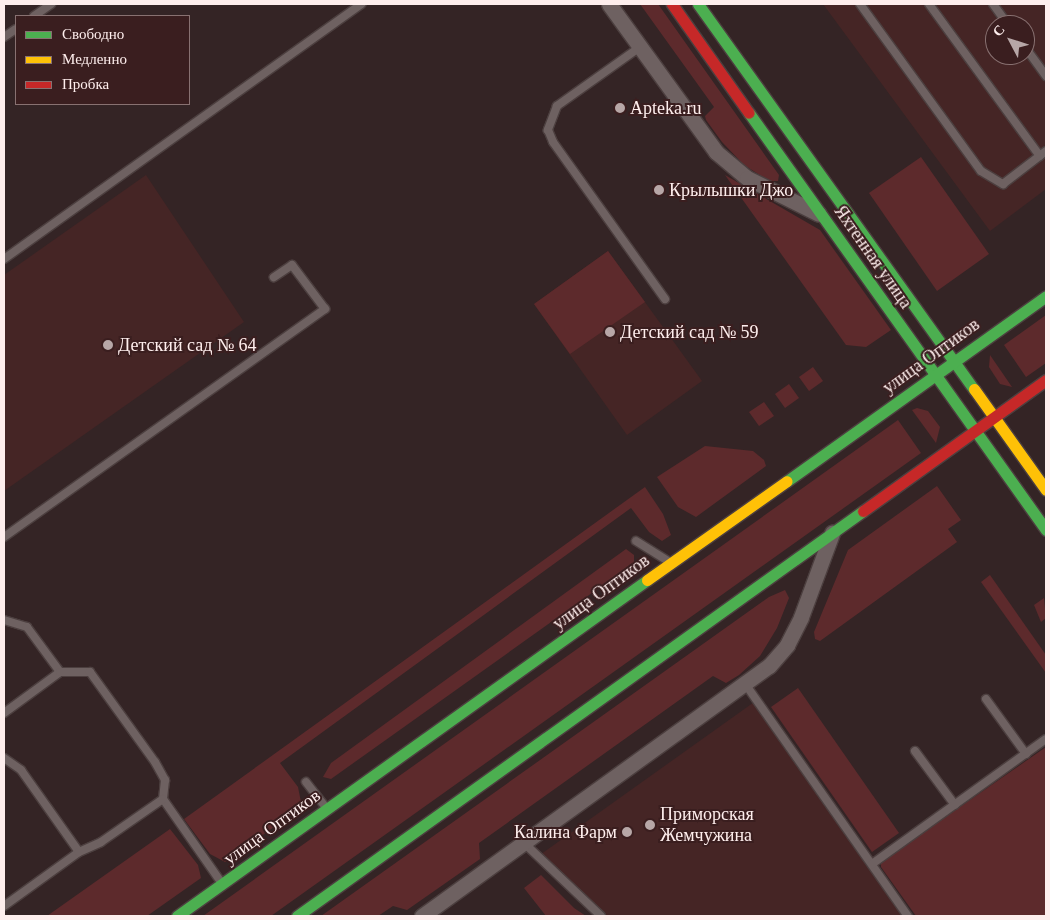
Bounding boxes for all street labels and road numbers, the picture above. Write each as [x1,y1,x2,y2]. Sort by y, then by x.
street label: Яхтенная улица [829,201,917,313]
street label: улица Оптиков [878,314,984,398]
street label: улица Оптиков [548,550,654,634]
street label: улица Оптиков [219,785,325,869]

